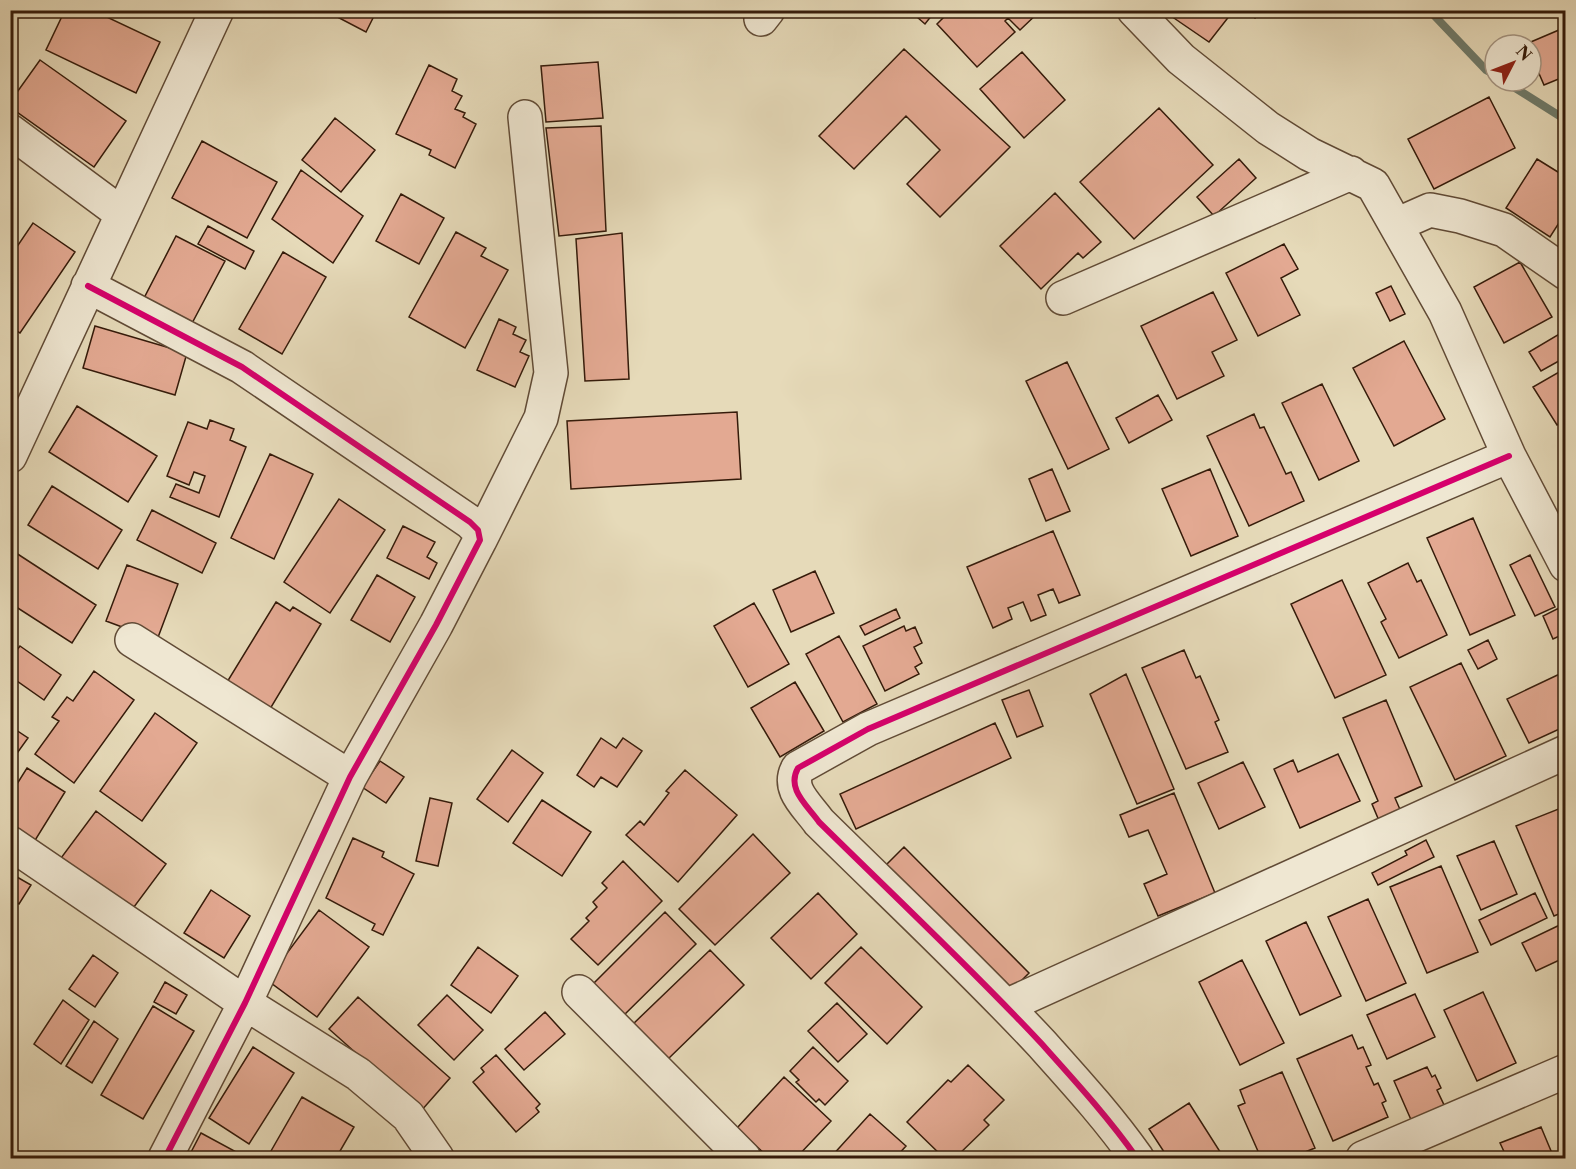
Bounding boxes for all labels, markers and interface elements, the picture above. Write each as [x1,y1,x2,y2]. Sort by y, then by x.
north arrow [1483,33,1543,93]
text: N [1512,41,1536,65]

